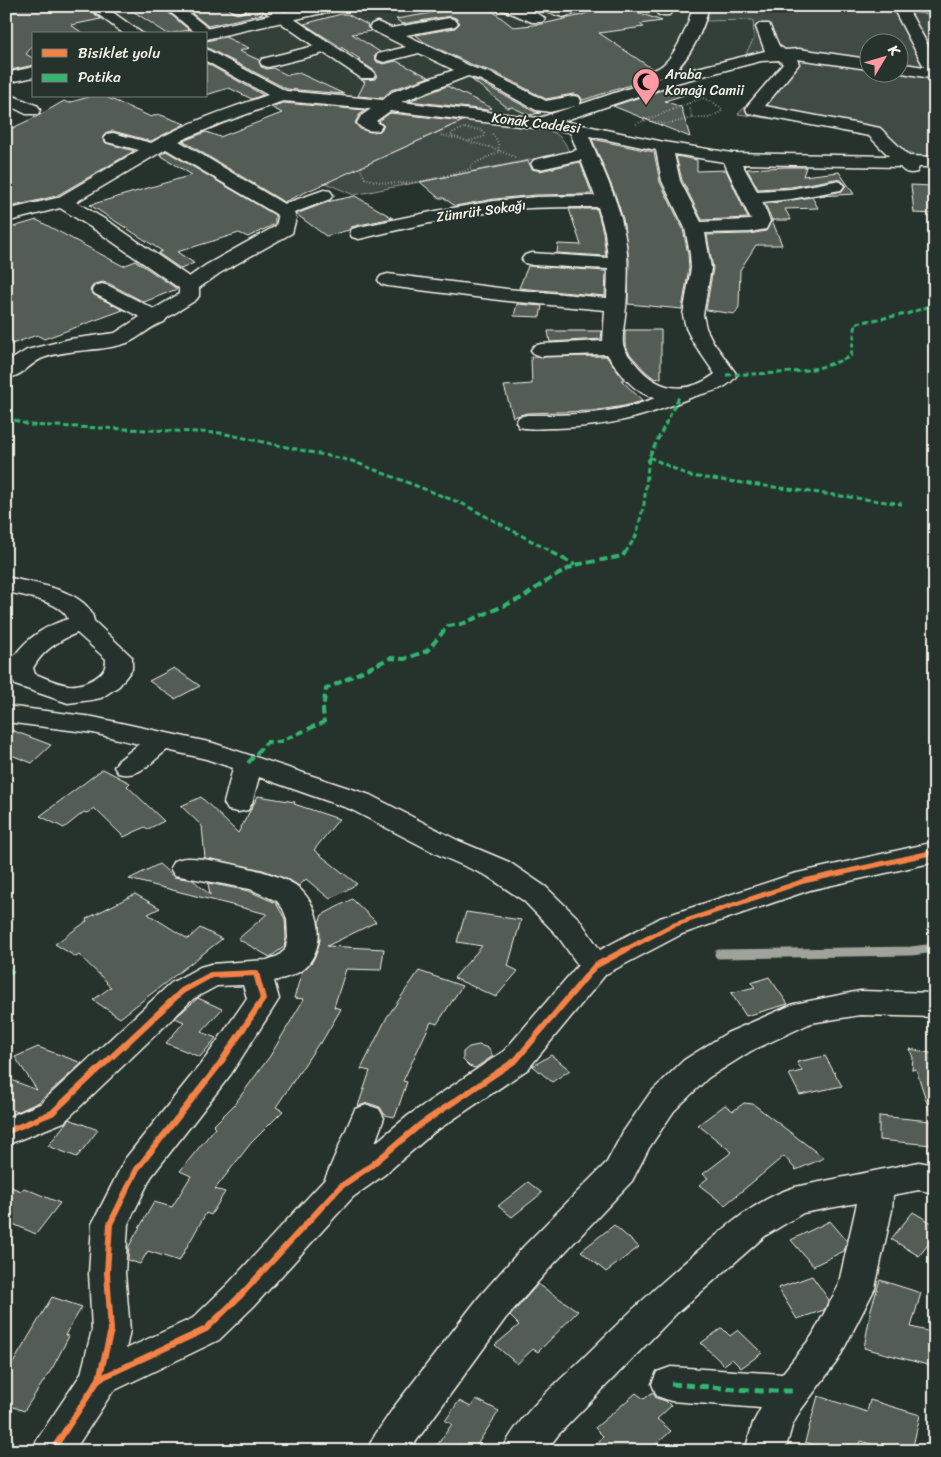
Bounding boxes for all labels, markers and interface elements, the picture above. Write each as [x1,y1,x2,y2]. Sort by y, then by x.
legend [32,32,208,98]
north arrow [858,32,908,82]
text: K [881,38,907,63]
text: Bisiklet yolu [78,40,160,66]
place label: Araba Konağı Camii [664,62,745,103]
text: Patika [78,64,121,90]
mosque icon: Araba Konağı Camii [631,67,661,106]
street label: Konak Caddesi [490,105,583,141]
street label: Zümrüt Sokağı [434,192,528,230]

